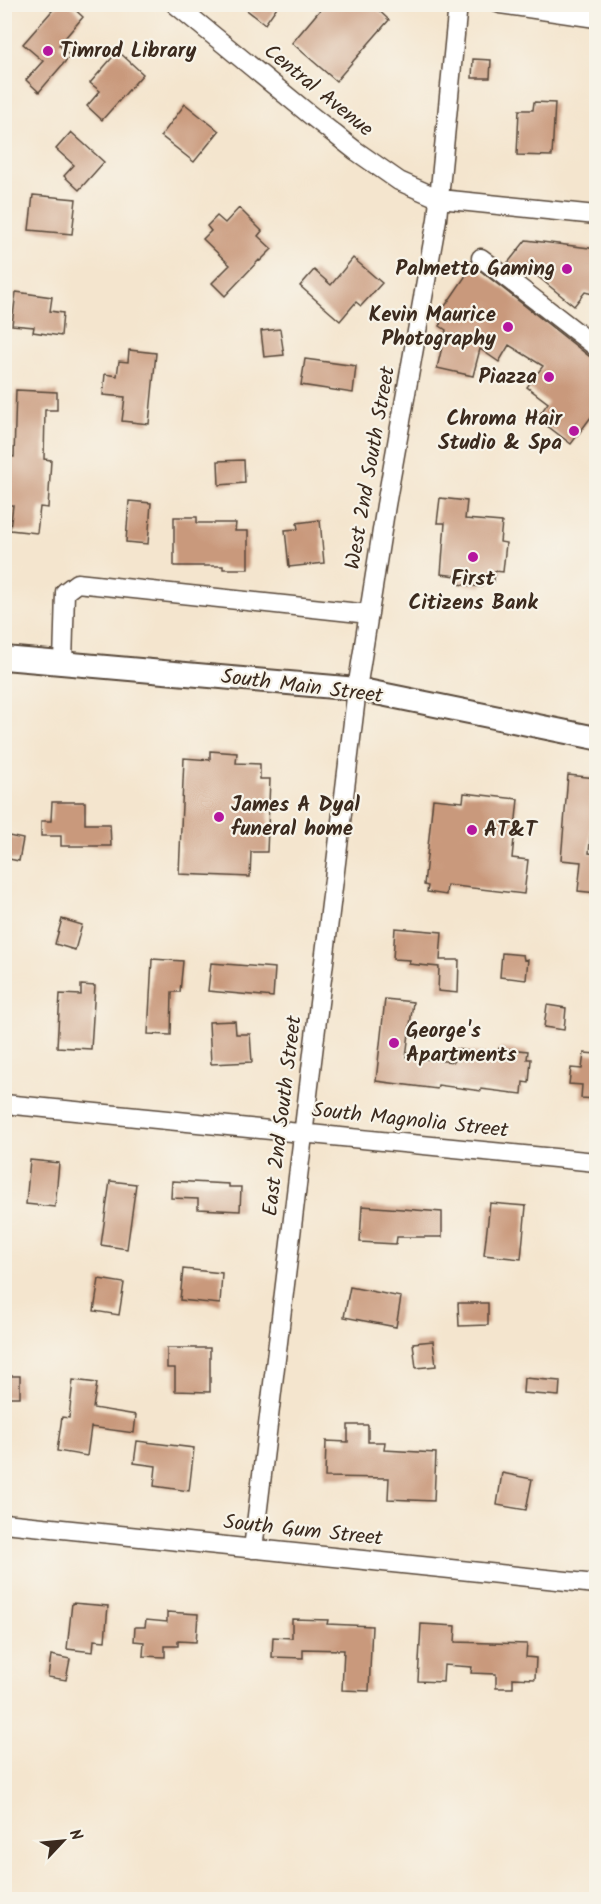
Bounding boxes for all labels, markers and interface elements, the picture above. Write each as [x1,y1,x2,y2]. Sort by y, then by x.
place label: Timrod Library [60,35,196,68]
street label: Central Avenue [256,36,381,146]
marker: Timrod Library [41,44,55,58]
place label: Palmetto Gaming [395,253,555,286]
marker: Palmetto Gaming [560,262,574,276]
place label: Kevin Maurice Photography [369,299,496,356]
marker: Kevin Maurice Photography [501,320,515,334]
place label: Piazza [478,361,537,394]
street label: West 2nd South Street [337,363,405,572]
marker: Piazza [542,370,556,384]
place label: Chroma Hair Studio & Spa [438,403,563,460]
marker: Chroma Hair Studio & Spa [567,424,581,438]
marker: First Citizens Bank [466,550,480,564]
place label: First Citizens Bank [408,563,538,620]
street label: South Main Street [219,661,386,713]
place label: James A Dyal funeral home [231,789,360,846]
marker: James A Dyal funeral home [212,810,226,824]
place label: AT&T [484,814,539,847]
marker: AT&T [465,823,479,837]
street label: East 2nd South Street [254,1013,312,1218]
place label: George's Apartments [406,1015,517,1072]
marker: George's Apartments [387,1036,401,1050]
street label: South Magnolia Street [310,1094,511,1148]
street label: South Gum Street [222,1506,385,1556]
north arrow [33,1811,93,1871]
text: N [62,1825,89,1845]

